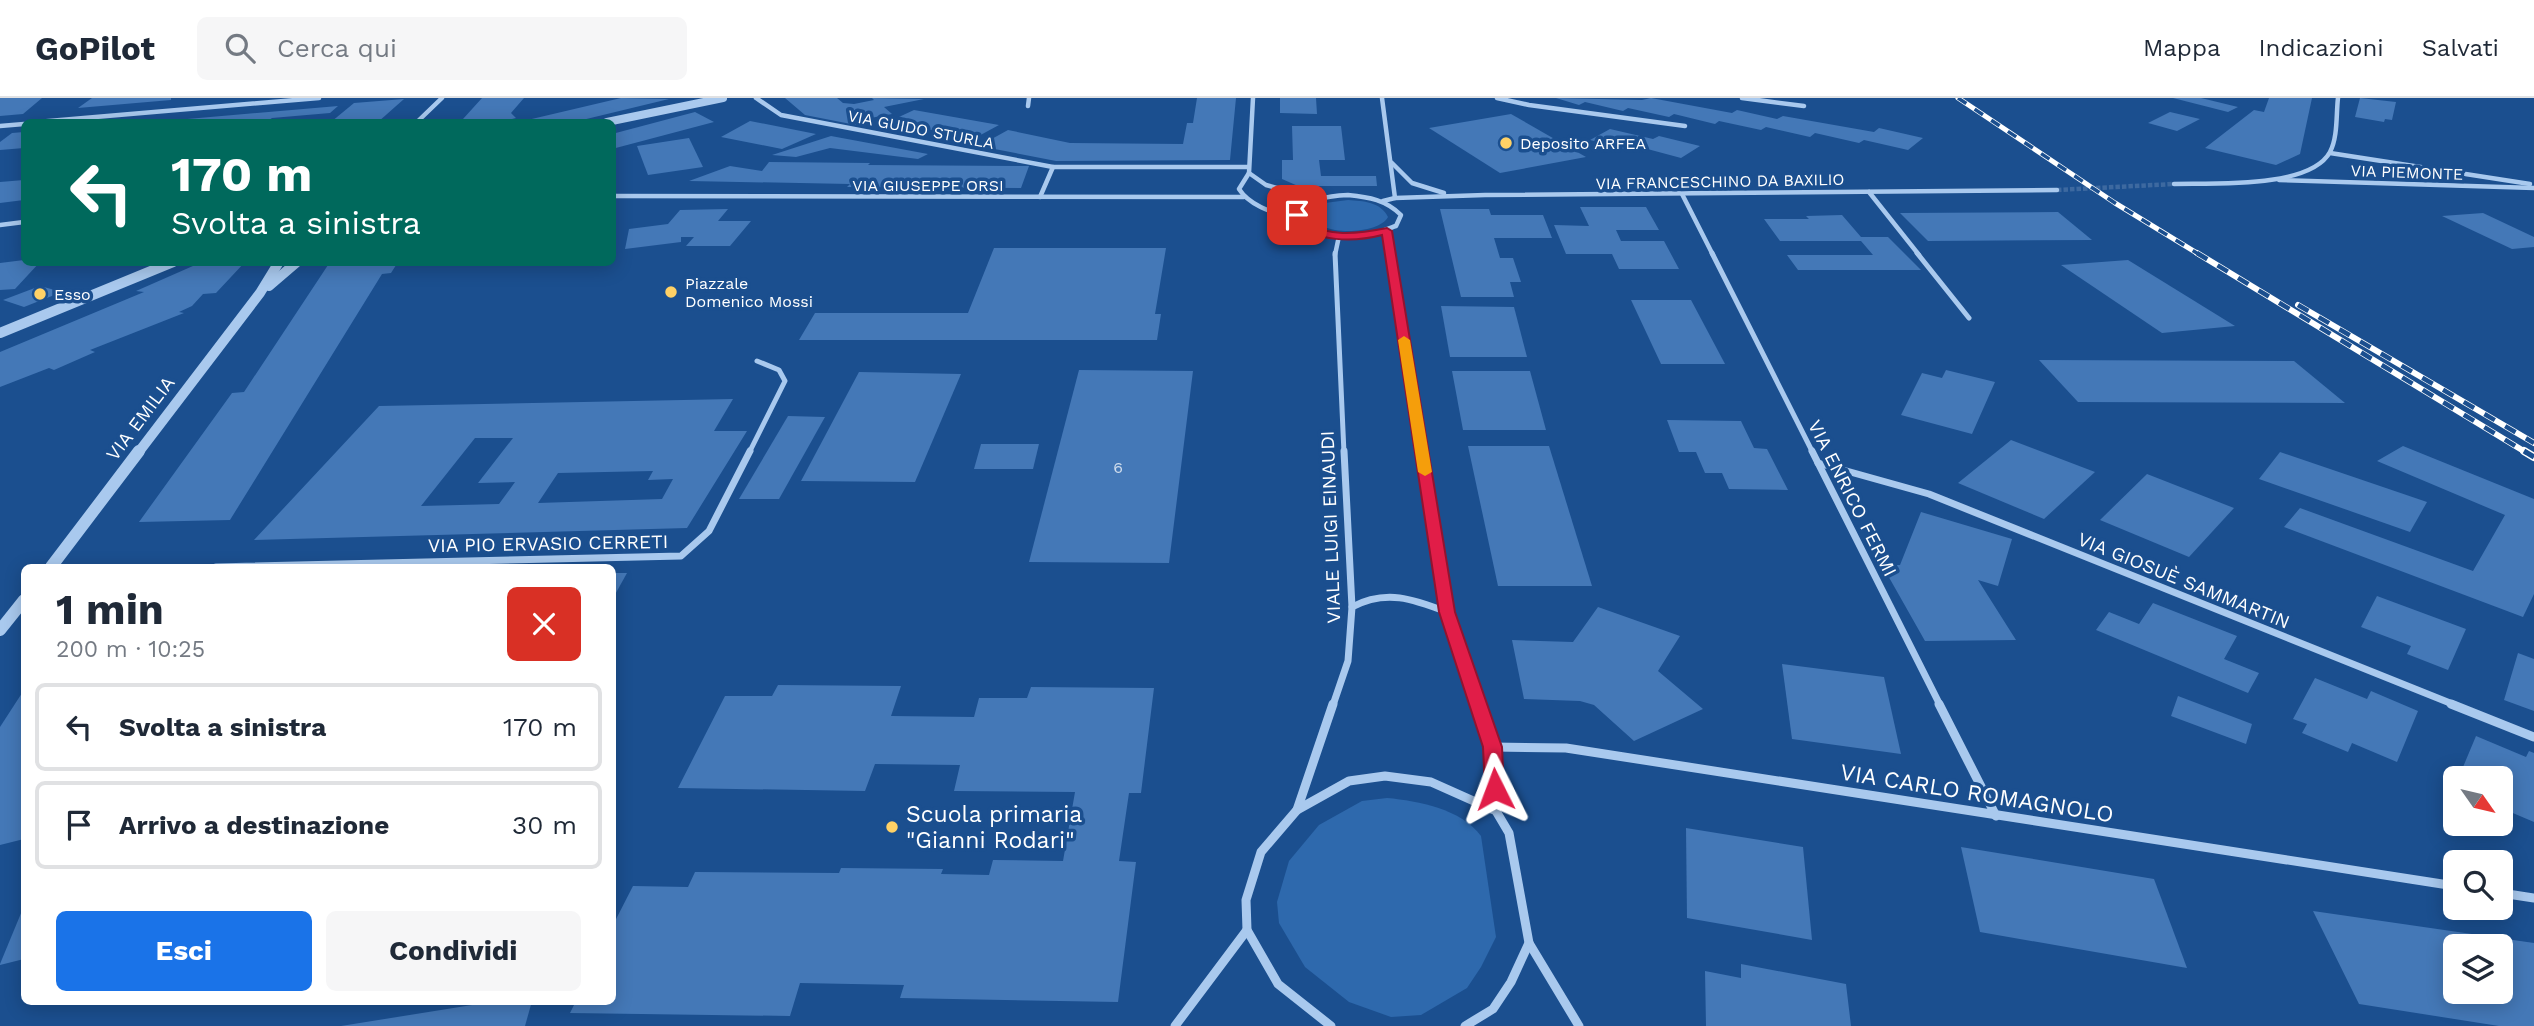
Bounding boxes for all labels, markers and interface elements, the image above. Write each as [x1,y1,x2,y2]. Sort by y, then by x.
search box [197,17,687,80]
text: GoPilot [35,29,155,68]
icon: search [221,29,259,67]
text: Cerca qui [277,33,397,63]
text: Mappa [2143,34,2221,62]
text: Indicazioni [2259,34,2384,62]
text: Salvati [2422,34,2499,62]
street label: VIA GUIDO STURLA [846,106,996,153]
place label: Deposito ARFEA [1520,134,1646,153]
marker: Deposito ARFEA [1498,135,1514,151]
text: 170 m [171,145,312,203]
icon: left [56,147,147,238]
street label: VIA PIEMONTE [2350,161,2463,184]
street label: VIA FRANCESCHINO DA BAXILIO [1595,170,1845,193]
street label: VIA GIUSEPPE ORSI [852,176,1004,195]
pin [1267,185,1327,245]
icon: arrive [1278,196,1316,234]
text: Svolta a sinistra [171,204,421,242]
place label: Piazzale Domenico Mossi [685,274,813,311]
marker: Piazzale Domenico Mossi [663,284,679,300]
place label: Esso [54,285,91,304]
marker: Esso [32,286,48,302]
street label: VIA EMILIA [101,371,180,465]
street label: VIA ENRICO FERMI [1803,416,1902,580]
street label: VIALE LUIGI EINAUDI [1316,430,1345,624]
house number: 6 [1113,458,1123,477]
street label: VIA GIOSUÈ SAMMARTIN [2074,527,2293,634]
street label: VIA PIO ERVASIO CERRETI [428,530,668,557]
text: 1 min [56,585,164,634]
button: close [507,587,581,661]
text: 200 m · 10:25 [56,636,205,663]
icon: left [60,708,98,746]
text: Svolta a sinistra [119,712,326,742]
text: 170 m [503,712,577,742]
position arrow [1458,752,1532,826]
street label: VIA CARLO ROMAGNOLO [1838,759,2115,828]
north arrow [2443,766,2513,836]
map controls [2443,766,2513,1004]
place label: Scuola primaria "Gianni Rodari" [906,801,1082,854]
icon: arrive [60,806,98,844]
text: Arrivo a destinazione [119,810,389,840]
text: 30 m [512,810,577,840]
marker: Scuola primaria "Gianni Rodari" [884,819,900,835]
button: search [2443,850,2513,920]
button: Esci [56,911,312,991]
button: Condividi [326,911,581,991]
button: layers [2443,934,2513,1004]

